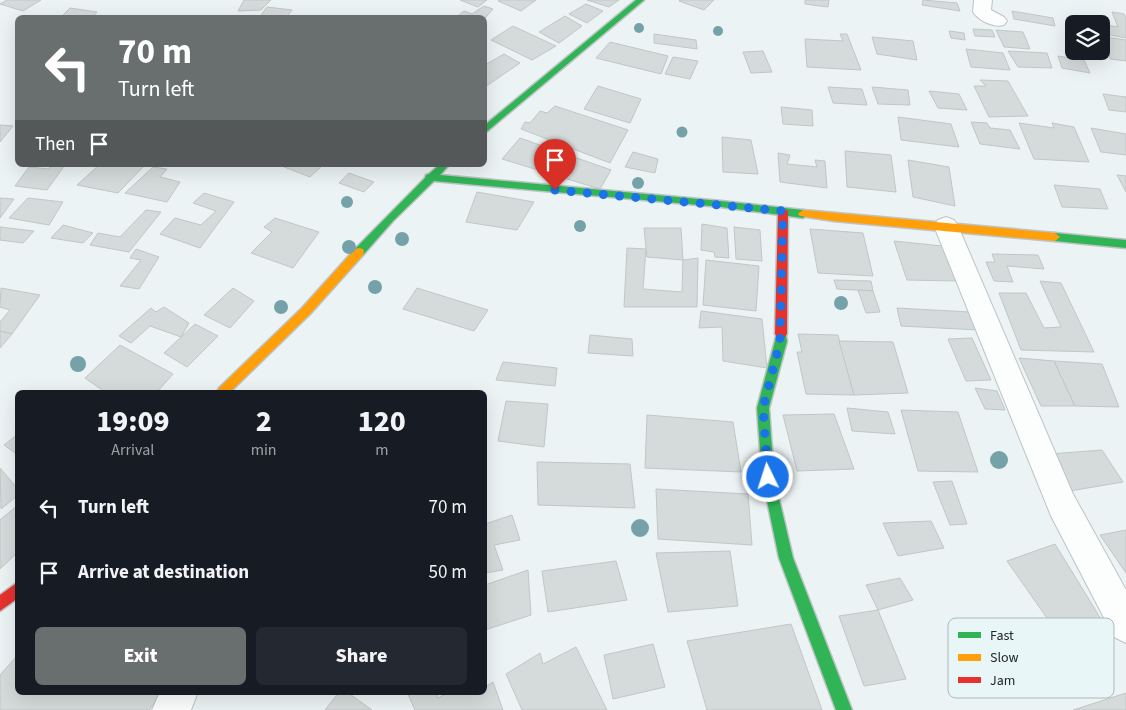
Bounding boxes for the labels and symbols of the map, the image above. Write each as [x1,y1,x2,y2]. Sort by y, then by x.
pin [534,139,576,190]
position arrow [741,450,793,502]
legend [948,618,1114,698]
text: Fast [990,626,1014,646]
text: Slow [990,648,1019,668]
text: Jam [990,671,1015,691]

